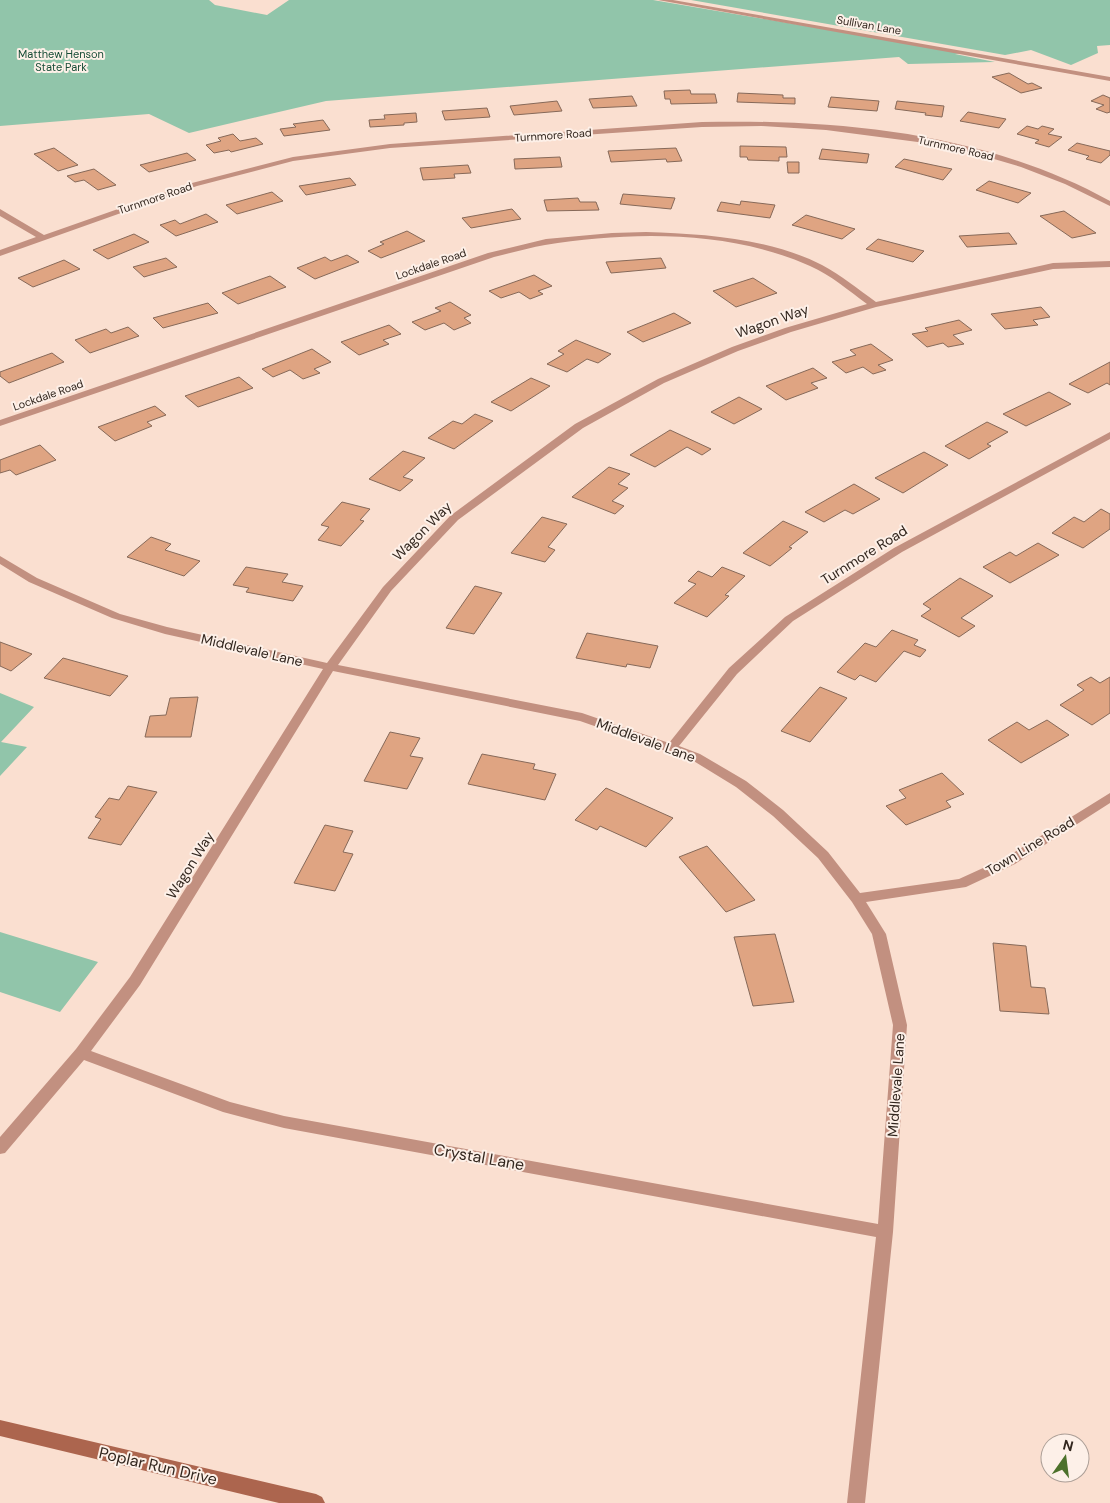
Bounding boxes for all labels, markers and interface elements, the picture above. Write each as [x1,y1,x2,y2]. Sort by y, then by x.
street label: Sullivan Lane [836,12,902,38]
park label: Matthew Henson State Park [18,47,104,74]
street label: Turnmore Road [514,125,592,145]
street label: Turnmore Road [917,132,995,164]
street label: Turnmore Road [116,179,194,217]
street label: Lockdale Road [394,245,468,283]
street label: Wagon Way [733,300,811,342]
street label: Lockdale Road [11,376,85,414]
street label: Wagon Way [389,498,455,564]
street label: Turnmore Road [818,521,910,589]
street label: Middlevale Lane [199,630,305,670]
street label: Middlevale Lane [594,714,698,766]
street label: Town Line Road [982,813,1078,879]
street label: Wagon Way [162,828,218,902]
street label: Middlevale Lane [883,1033,909,1137]
street label: Crystal Lane [432,1139,526,1175]
north arrow [1040,1433,1090,1483]
text: N [1061,1435,1075,1455]
street label: Poplar Run Drive [97,1442,219,1490]

